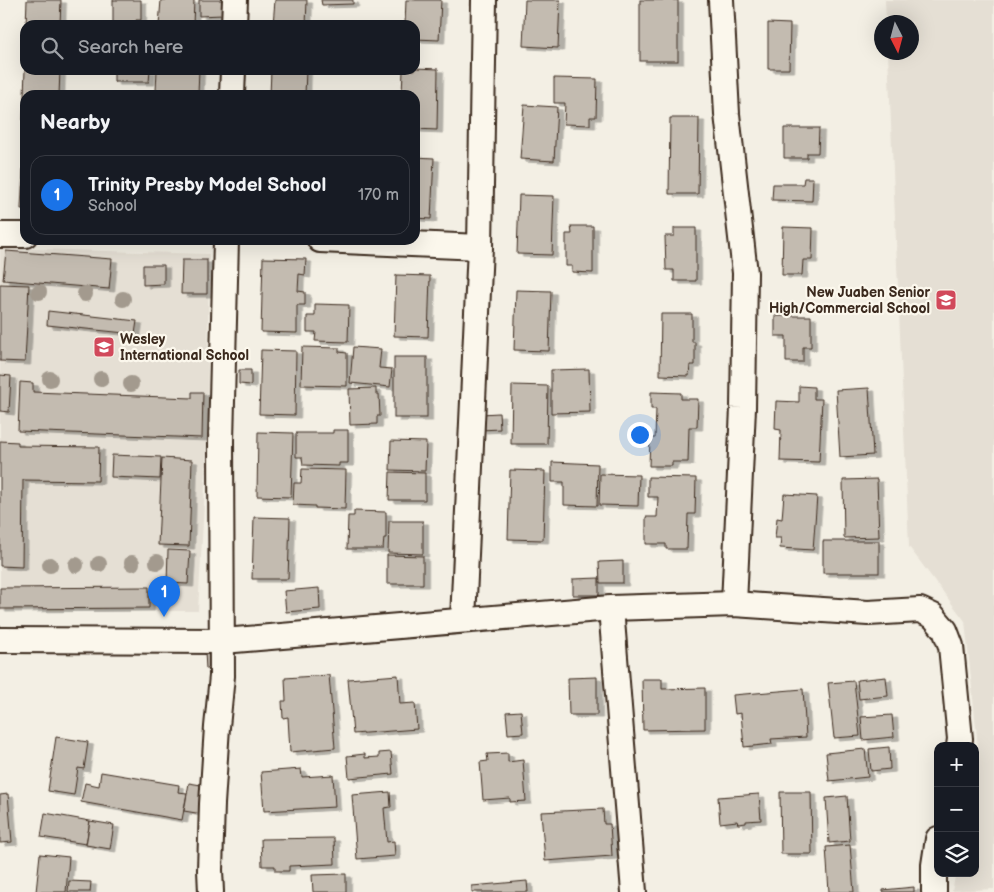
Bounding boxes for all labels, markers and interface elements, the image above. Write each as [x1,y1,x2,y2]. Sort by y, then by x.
north arrow [874,15,919,60]
search box [20,20,420,75]
icon: search [38,34,66,62]
text: Search here [78,36,183,59]
text: Nearby [40,110,110,135]
text: Trinity Presby Model School [88,174,326,197]
text: 1 [54,186,60,205]
text: 170 m [358,186,399,205]
text: School [88,197,137,216]
place label: New Juaben Senior High/Commercial School [769,284,930,317]
school or university icon: New Juaben Senior High/Commercial School [934,288,958,312]
place label: Wesley International School [120,331,249,364]
school or university icon: Wesley International School [92,335,116,359]
your location [627,422,653,448]
pin: 1 [148,576,180,617]
map controls [934,742,979,877]
button: + [934,742,979,787]
button: − [934,787,979,832]
button: layers [934,832,979,877]

